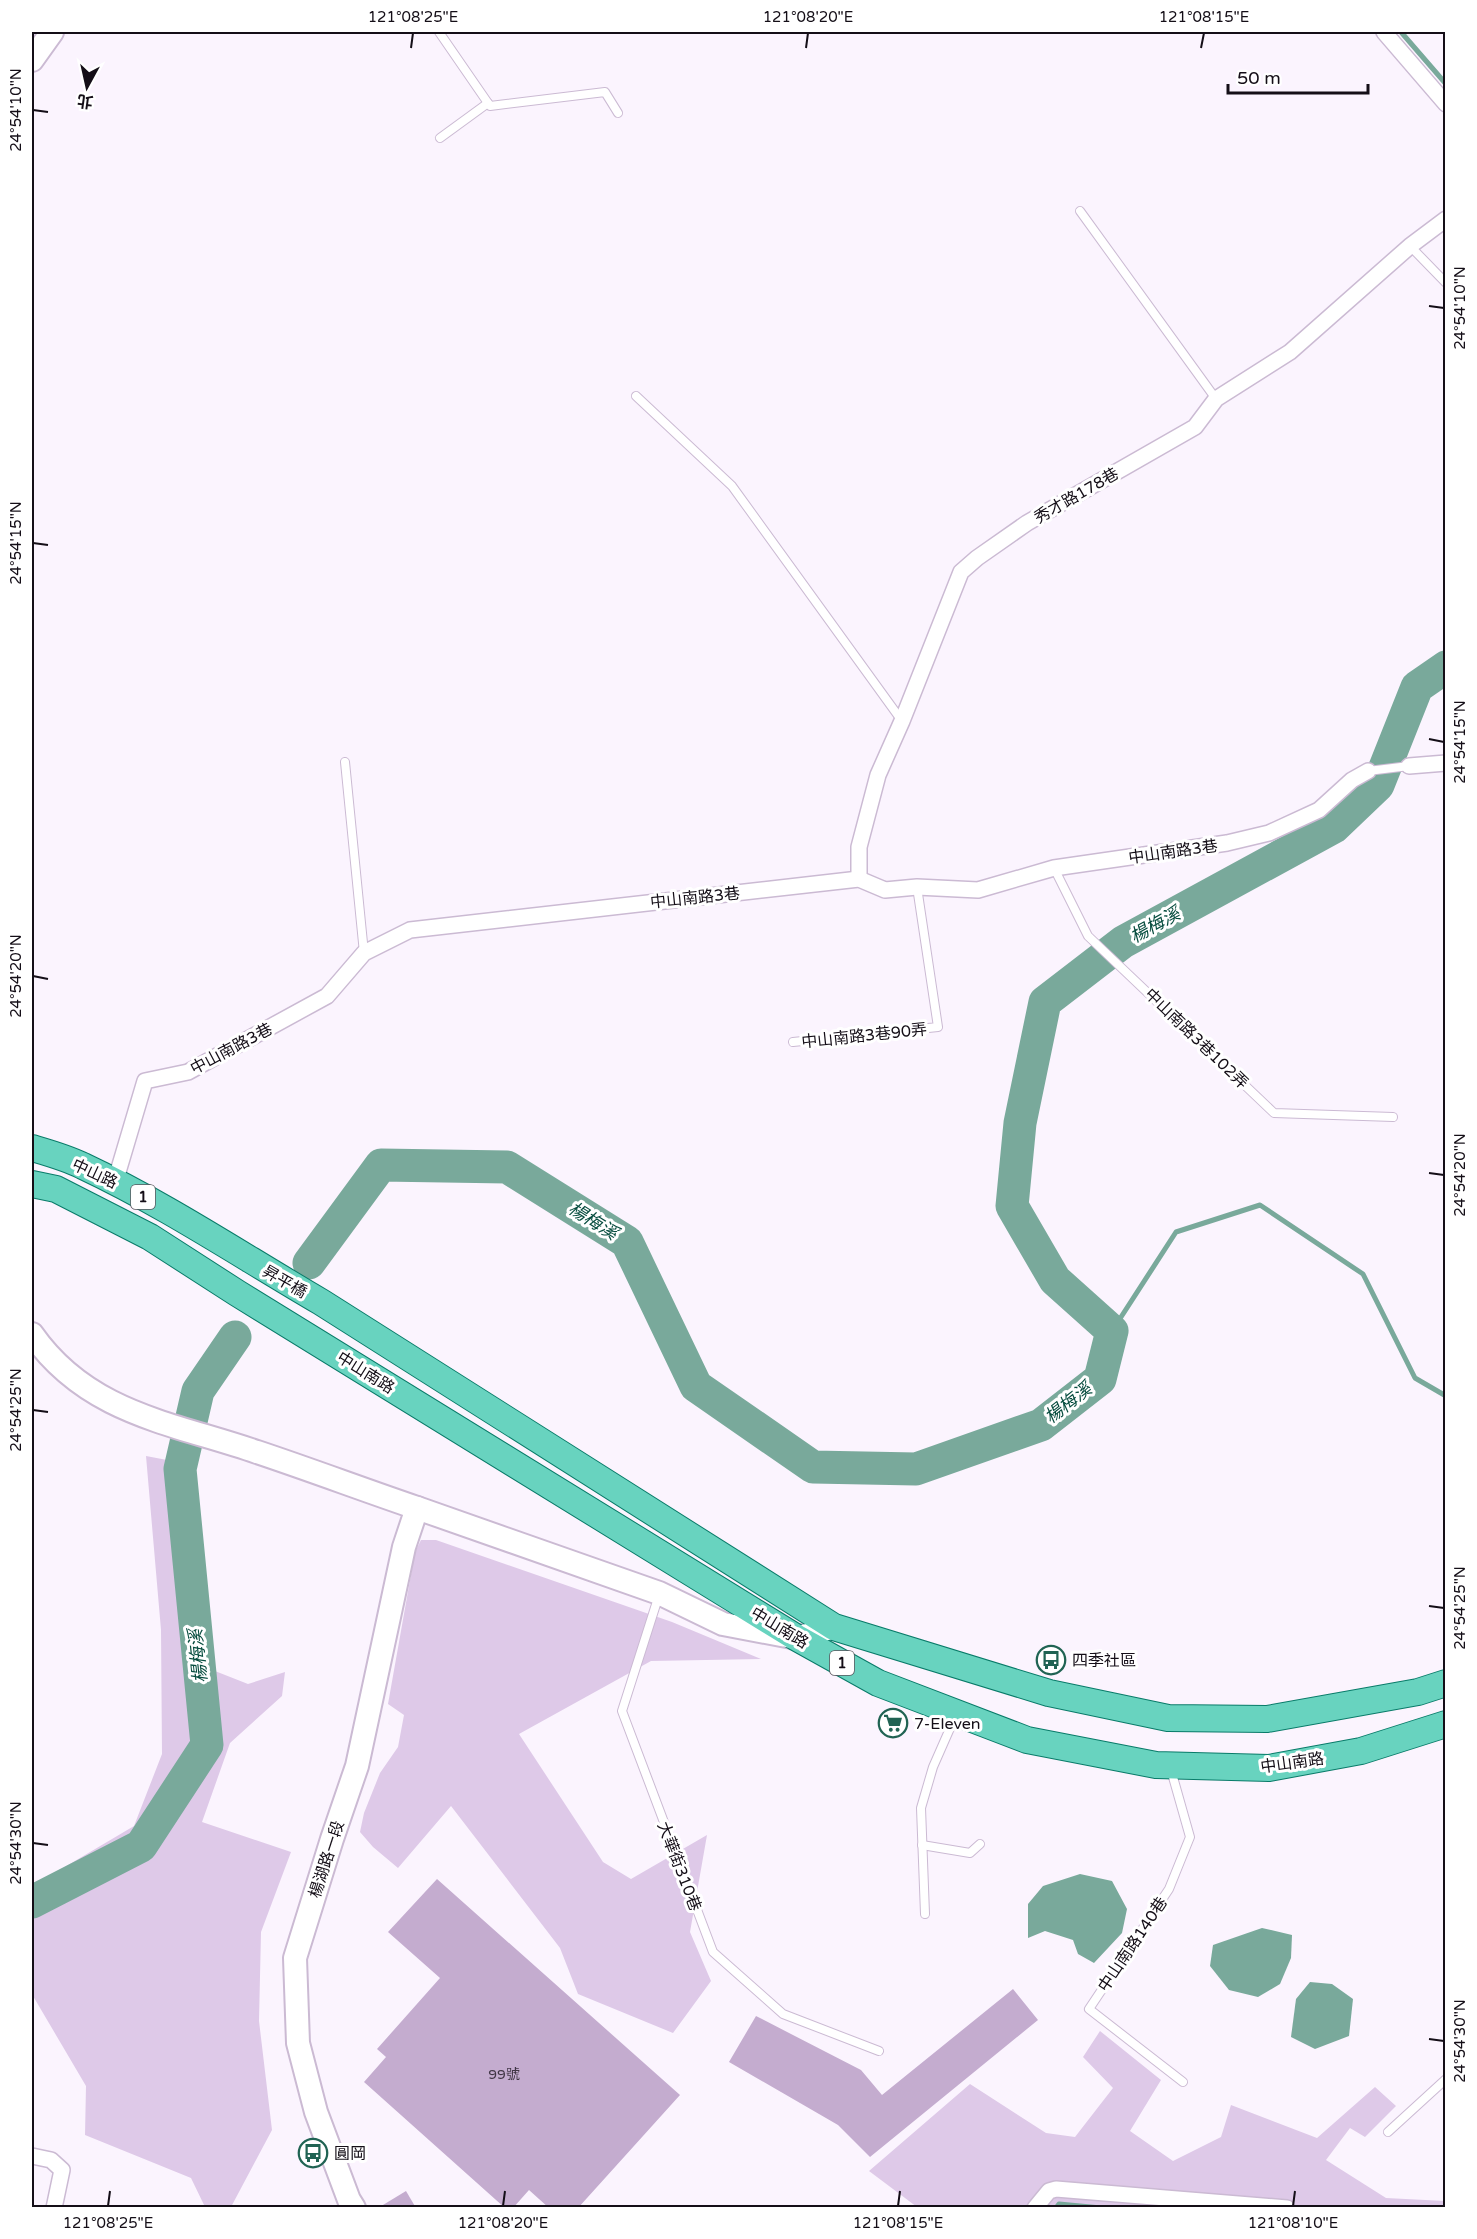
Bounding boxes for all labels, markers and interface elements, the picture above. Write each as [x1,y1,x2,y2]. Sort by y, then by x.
text: 121°08'25"E [368,8,458,26]
text: 121°08'20"E [763,8,853,26]
text: 121°08'15"E [1159,8,1249,26]
north arrow [57,57,117,117]
scale bar [1228,57,1368,95]
text: 50 m [1237,67,1281,89]
text: 24°54'10"N [7,68,25,152]
text: 北 [76,90,94,112]
text: 24°54'10"N [1451,266,1469,350]
street label: 秀才路178巷 [1031,464,1122,528]
text: 24°54'15"N [7,501,25,585]
text: 24°54'15"N [1451,700,1469,784]
street label: 中山南路3巷 [1127,836,1219,868]
street label: 中山南路3巷 [649,883,741,913]
water label: 楊梅溪 [1126,901,1187,948]
text: 24°54'20"N [7,934,25,1018]
street label: 中山南路3巷102弄 [1140,984,1252,1093]
street label: 中山南路3巷 [187,1019,276,1079]
street label: 中山南路3巷90弄 [800,1019,928,1053]
text: 24°54'20"N [1451,1133,1469,1217]
street label: 中山路 [69,1155,121,1193]
road number: 1 [131,1185,155,1209]
water label: 楊梅溪 [564,1197,624,1246]
street label: 昇平橋 [259,1261,310,1303]
street label: 中山南路 [333,1347,398,1398]
text: 24°54'25"N [7,1368,25,1452]
water label: 楊梅溪 [1040,1376,1098,1428]
text: 24°54'25"N [1451,1566,1469,1650]
street label: 中山南路 [747,1603,812,1653]
water label: 楊梅溪 [184,1625,212,1684]
bus stop icon: 四季社區 [1035,1644,1067,1676]
road number: 1 [830,1651,854,1675]
place label: 四季社區 [1072,1651,1136,1671]
supermarket icon: 7-Eleven [877,1707,909,1739]
place label: 7-Eleven [914,1714,981,1734]
street label: 中山南路 [1259,1749,1325,1777]
text: 24°54'30"N [7,1801,25,1885]
street label: 楊湖路一段 [305,1818,349,1900]
street label: 大華街310巷 [653,1819,705,1914]
street label: 中山南路140巷 [1094,1893,1172,1996]
text: 24°54'30"N [1451,1999,1469,2083]
house number: 99號 [488,2066,520,2083]
bus stop icon: 圓岡 [297,2137,329,2169]
place label: 圓岡 [334,2144,366,2164]
text: 121°08'25"E [63,2214,153,2232]
text: 121°08'20"E [458,2214,548,2232]
text: 121°08'15"E [853,2214,943,2232]
text: 121°08'10"E [1248,2214,1338,2232]

